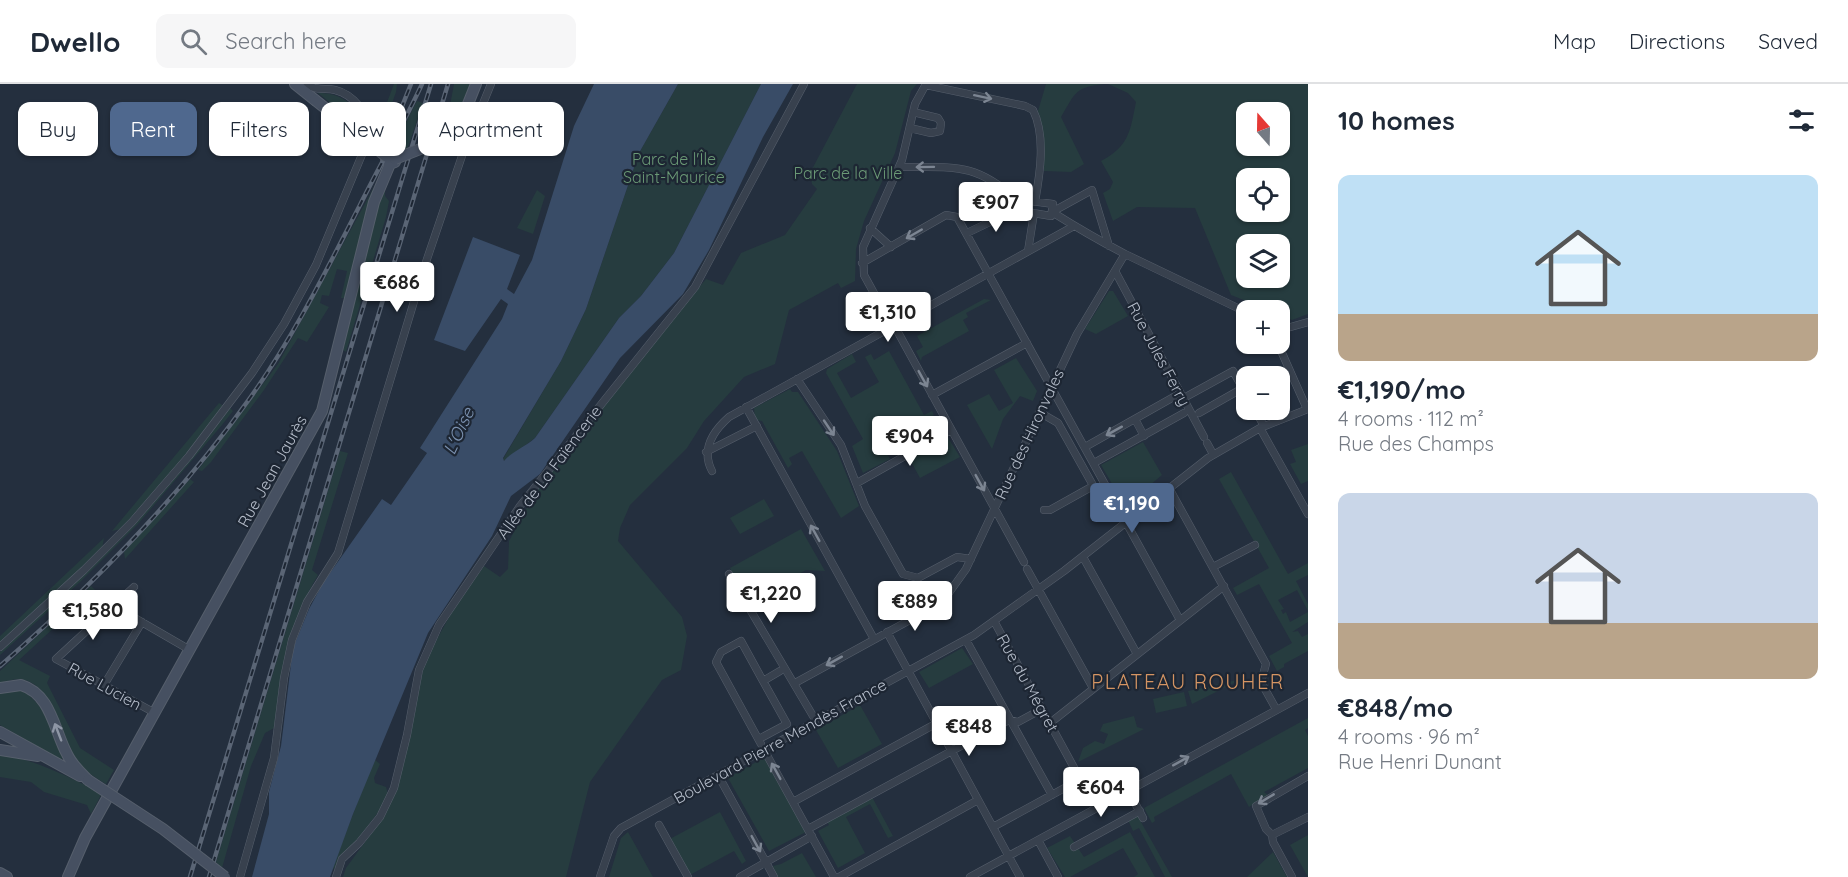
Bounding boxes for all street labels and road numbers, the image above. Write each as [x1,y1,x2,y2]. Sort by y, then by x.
street label: Rue Jules Ferry [1123,299,1195,409]
street label: Rue des Hironvales [990,366,1068,502]
street label: Allée de La Faïencerie [492,401,606,543]
street label: Rue Jean Jaurès [233,412,311,530]
street label: Rue du Mégret [993,631,1063,735]
street label: Rue Lucien [65,658,145,714]
street label: Boulevard Pierre Mendès France [670,674,890,808]

